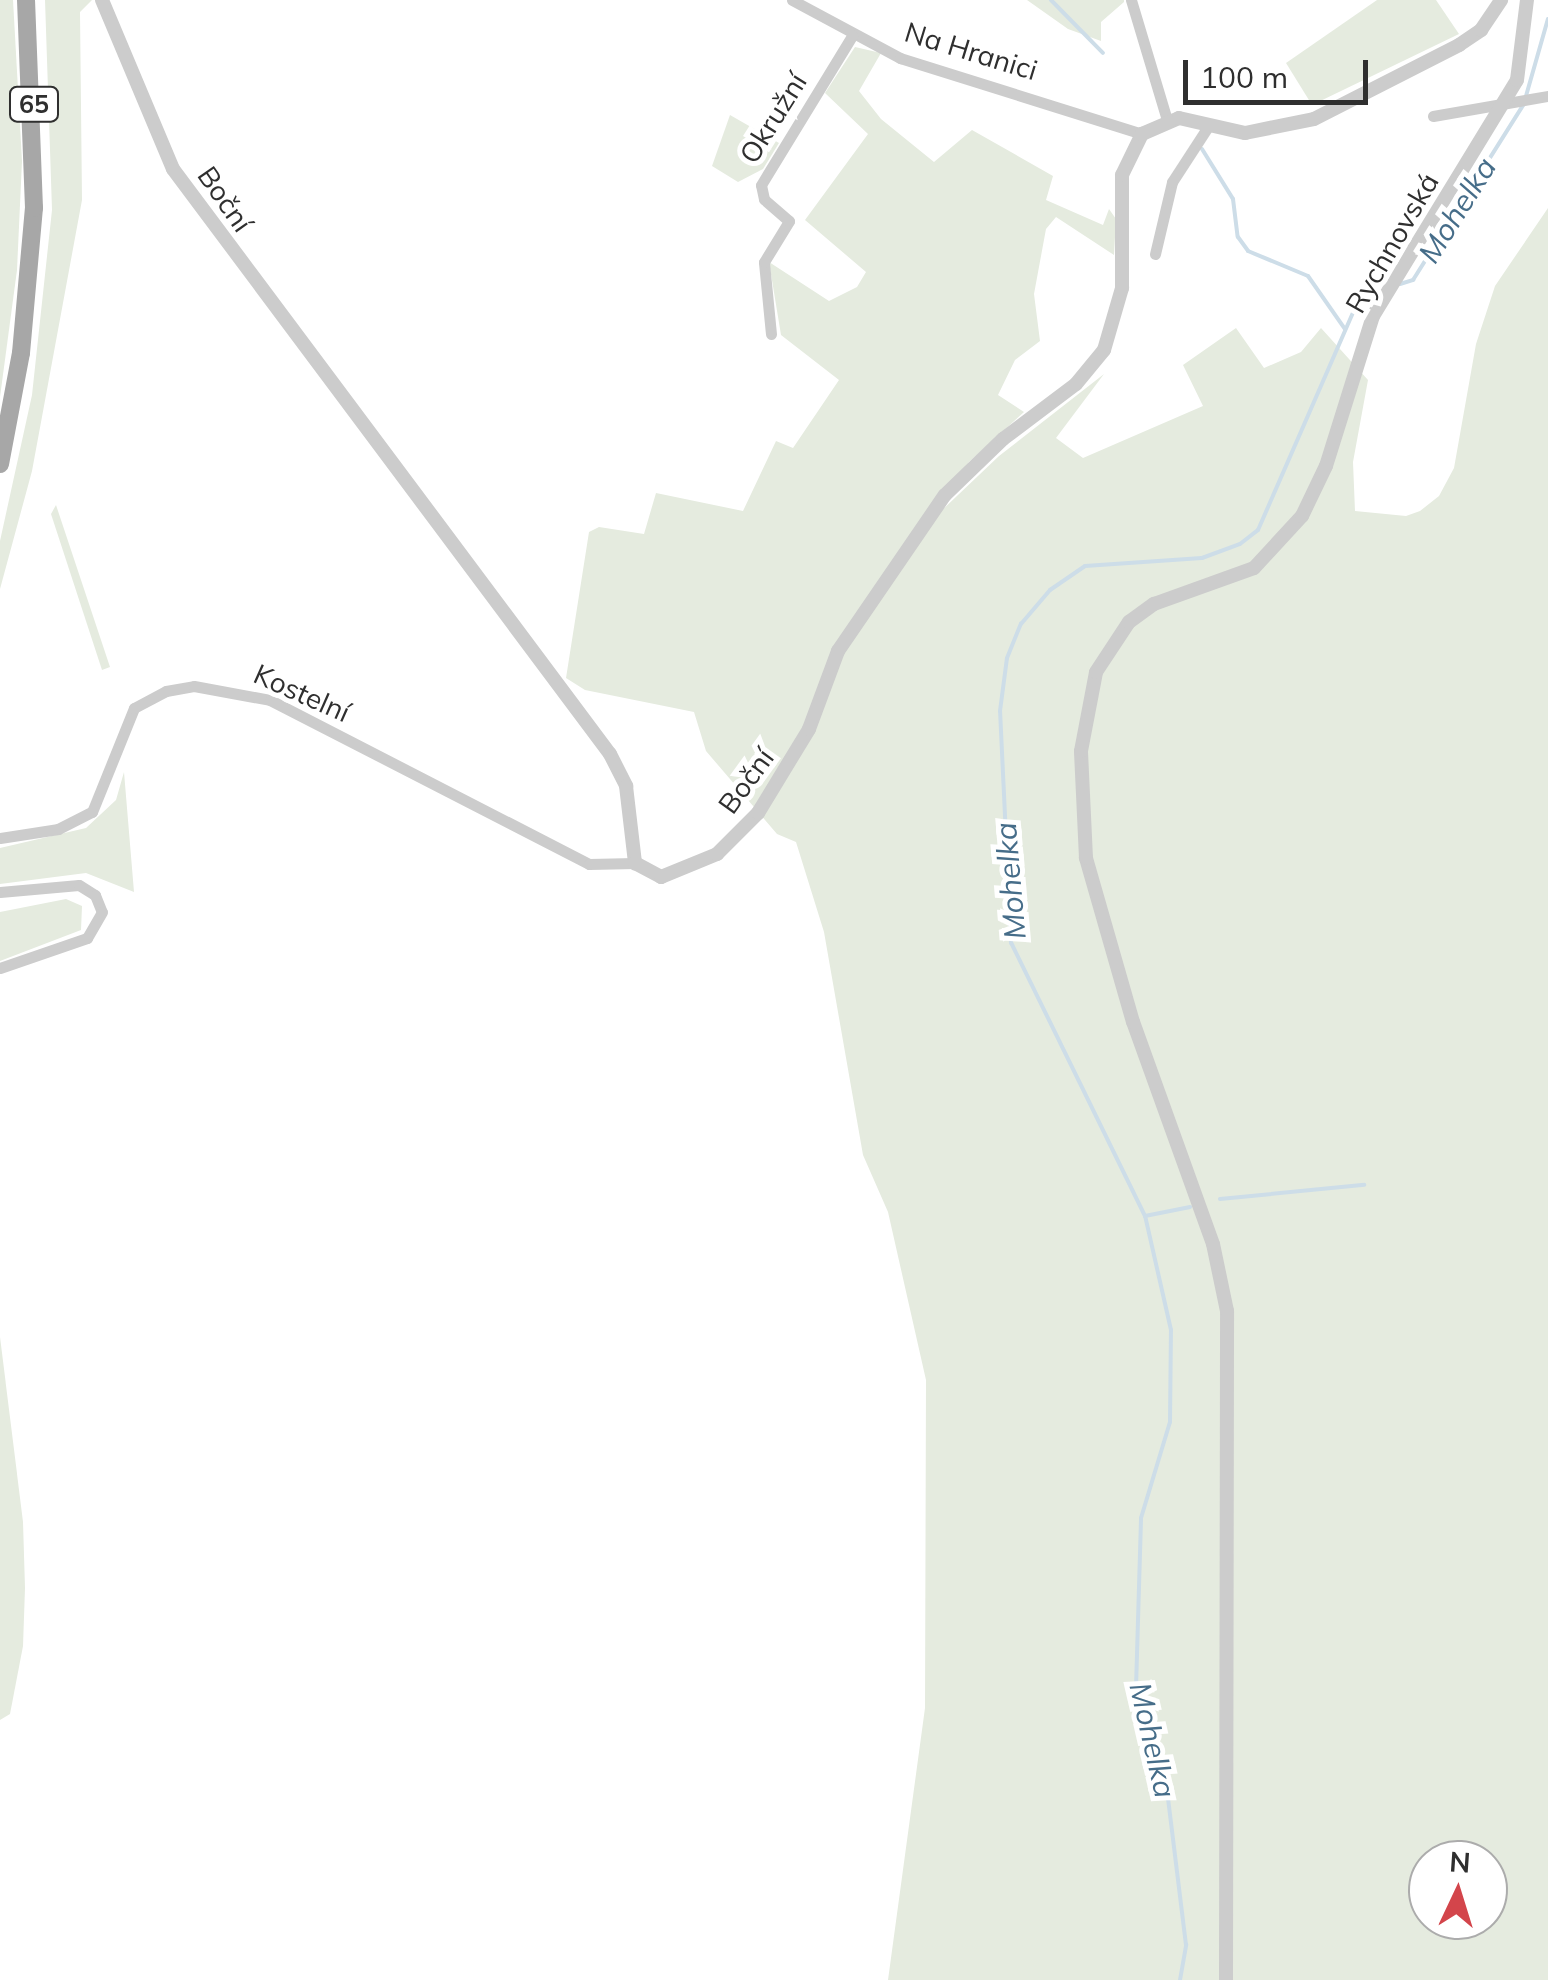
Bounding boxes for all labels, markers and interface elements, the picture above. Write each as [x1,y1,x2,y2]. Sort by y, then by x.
street label: Na Hranici [901,15,1041,87]
scale bar [1188,40,1373,102]
text: 100 m [1200,58,1288,96]
street label: Okružní [732,67,814,169]
road number: 65 [9,84,59,124]
water label: Mohelka [1411,151,1503,269]
street label: Boční [191,160,259,238]
street label: Rychnovská [1338,167,1446,319]
street label: Kostelní [249,657,355,729]
street label: Boční [711,742,781,820]
water label: Mohelka [987,821,1033,941]
water label: Mohelka [1122,1679,1184,1801]
north arrow [1408,1840,1508,1940]
text: N [1448,1843,1472,1880]

